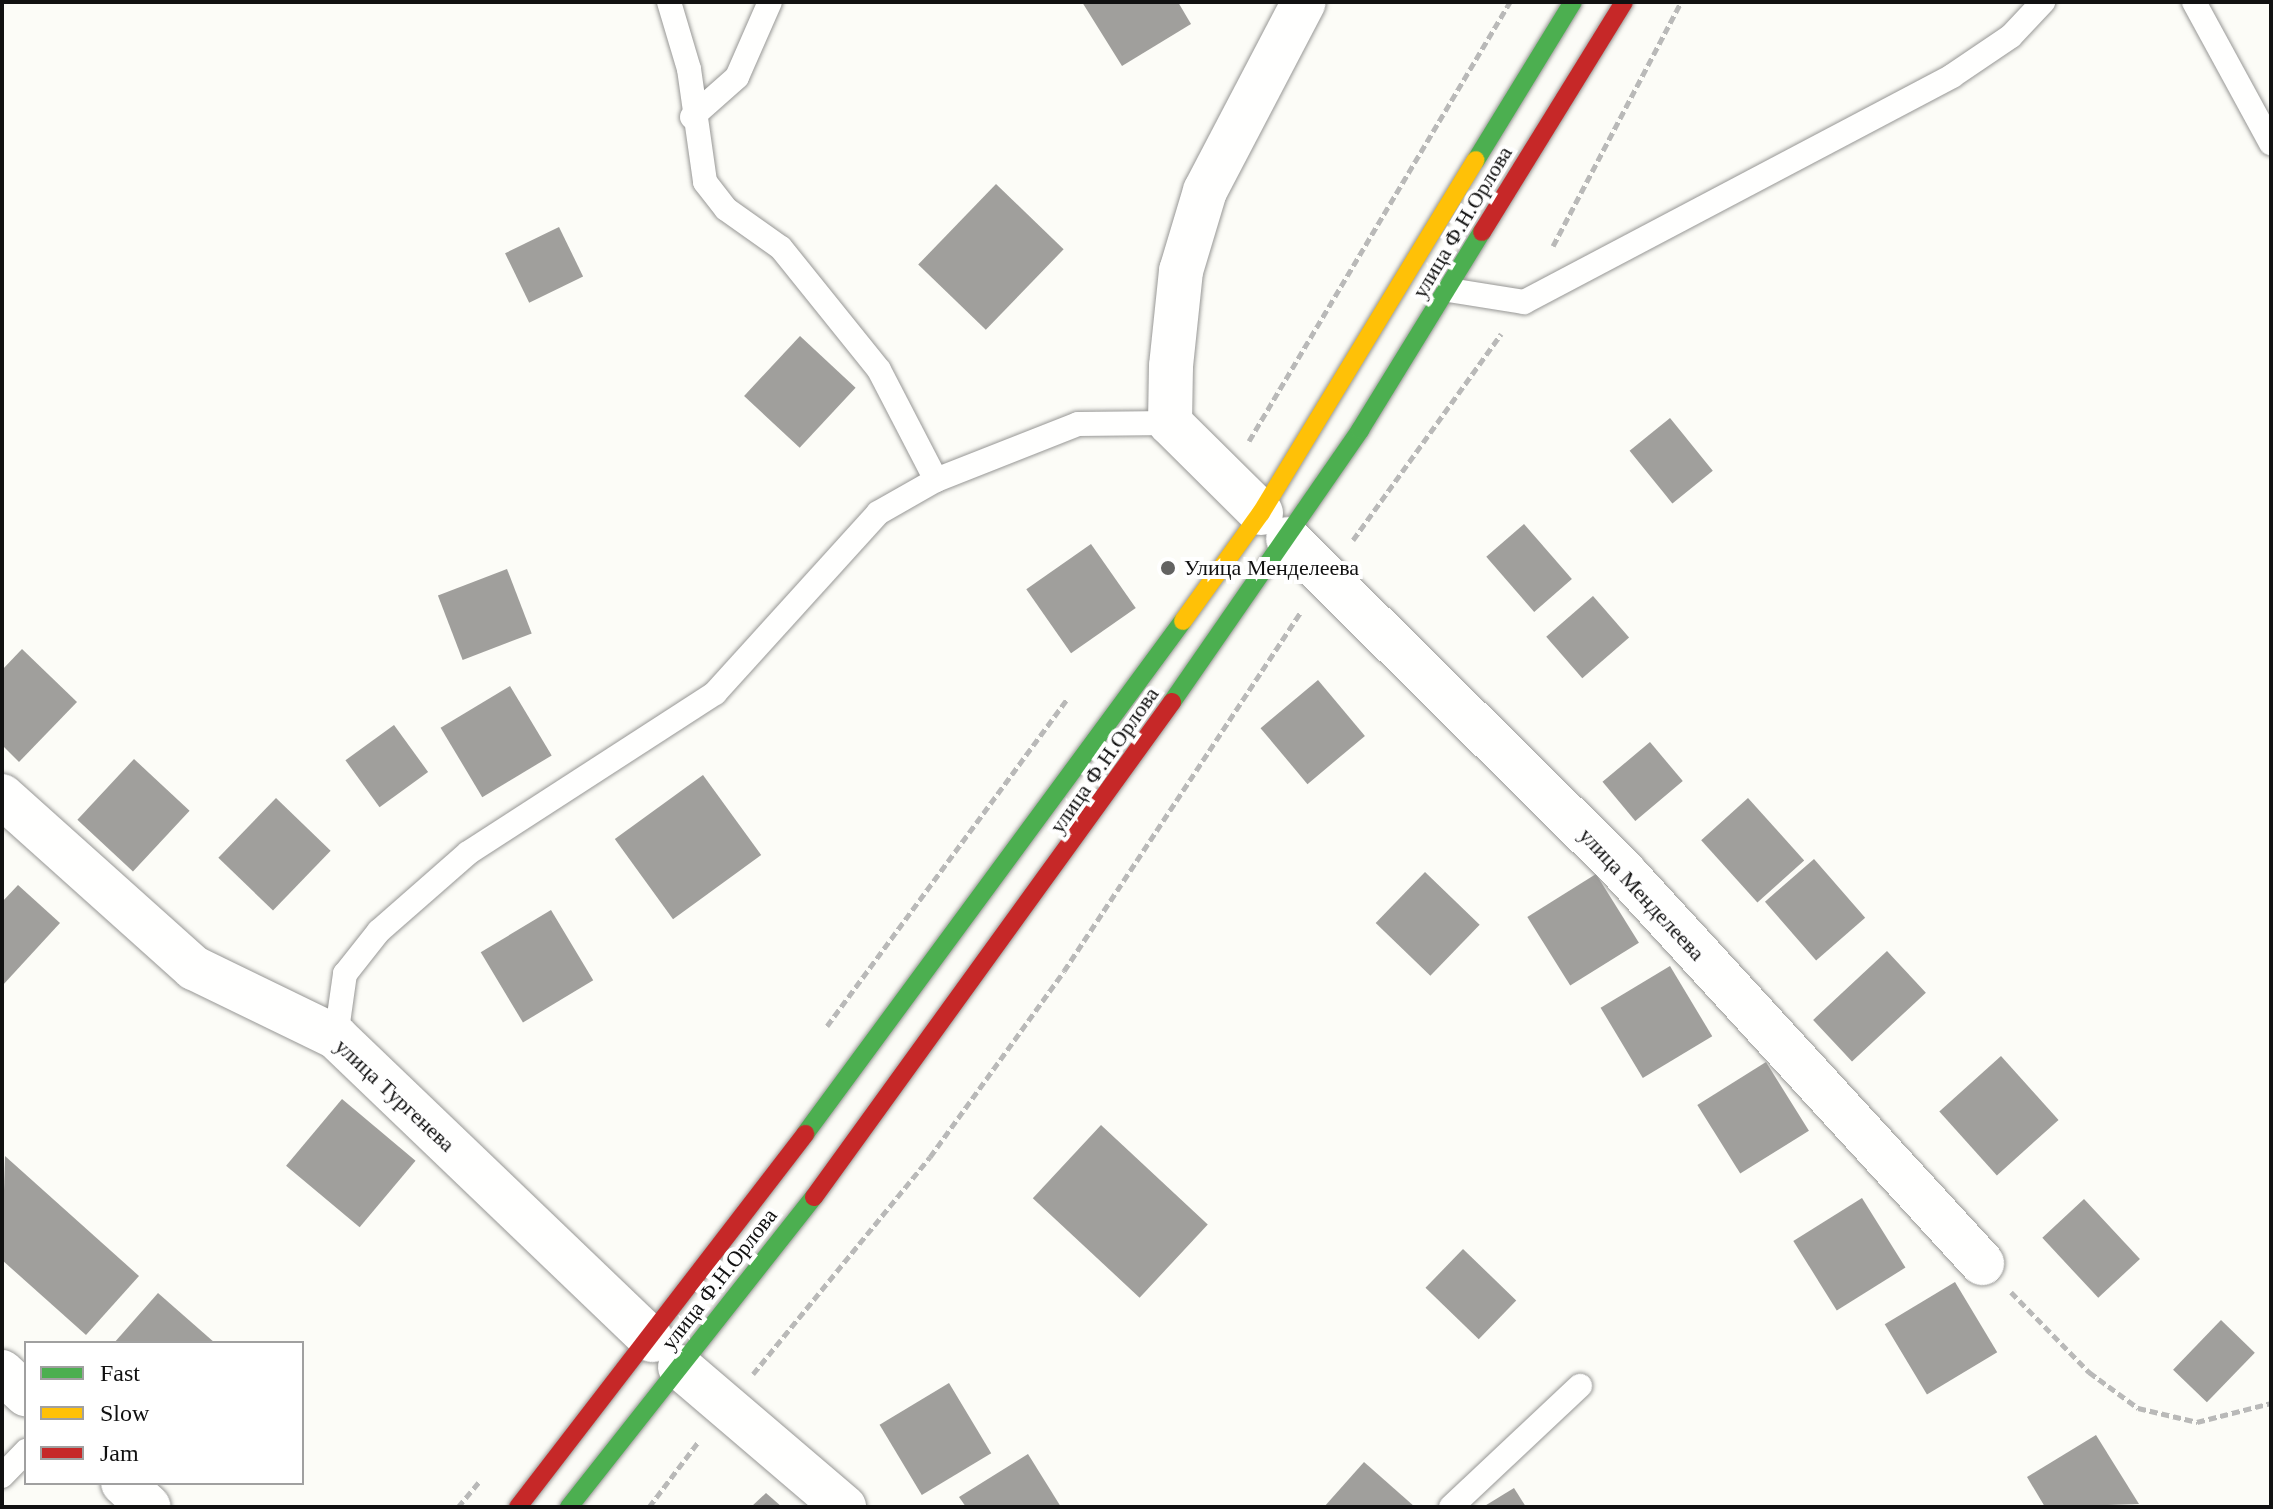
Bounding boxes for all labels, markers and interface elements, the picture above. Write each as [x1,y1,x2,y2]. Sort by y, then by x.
street label: улица Ф.Н.Орлова [1406,141,1518,303]
place label: Улица Менделеева [1184,555,1359,581]
marker: Улица Менделеева [1159,559,1177,577]
street label: улица Ф.Н.Орлова [1044,682,1164,838]
street label: улица Менделеева [1574,822,1710,966]
street label: улица Тургенева [330,1033,460,1157]
street label: улица Ф.Н.Орлова [655,1203,783,1355]
legend [24,1341,304,1485]
text: Fast [100,1360,140,1386]
text: Slow [100,1400,149,1426]
text: Jam [100,1440,139,1466]

